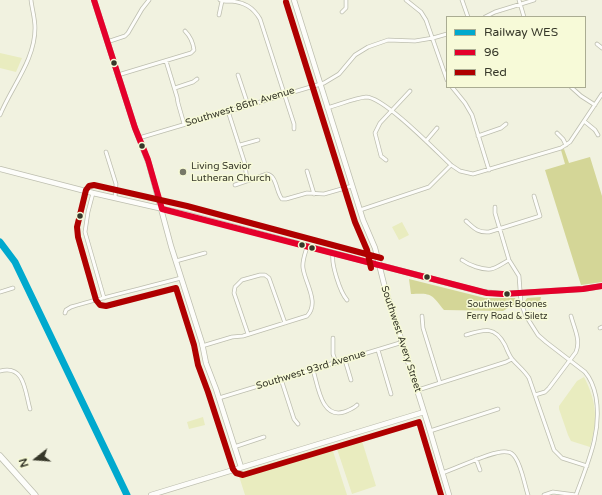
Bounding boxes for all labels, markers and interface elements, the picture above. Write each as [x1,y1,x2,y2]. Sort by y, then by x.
legend [446,16,586,88]
text: Railway WES [484,25,558,39]
text: 96 [484,45,499,59]
unlabelled marker [109,58,119,68]
text: Red [484,65,507,79]
street label: Southwest 86th Avenue [184,85,296,129]
unlabelled marker [137,141,147,151]
place label: Living Savior Lutheran Church [191,160,271,184]
marker: Living Savior Lutheran Church [178,167,188,177]
unlabelled marker [75,211,85,221]
unlabelled marker [297,240,307,250]
unlabelled marker [307,243,317,253]
unlabelled marker [422,272,432,282]
street label: Southwest Avery Street [378,284,424,394]
marker: Southwest Boones Ferry Road & Siletz [502,289,512,299]
place label: Southwest Boones Ferry Road & Siletz [466,300,548,321]
street label: Southwest 93rd Avenue [255,348,367,392]
north arrow [16,439,56,479]
text: N [17,457,32,469]

